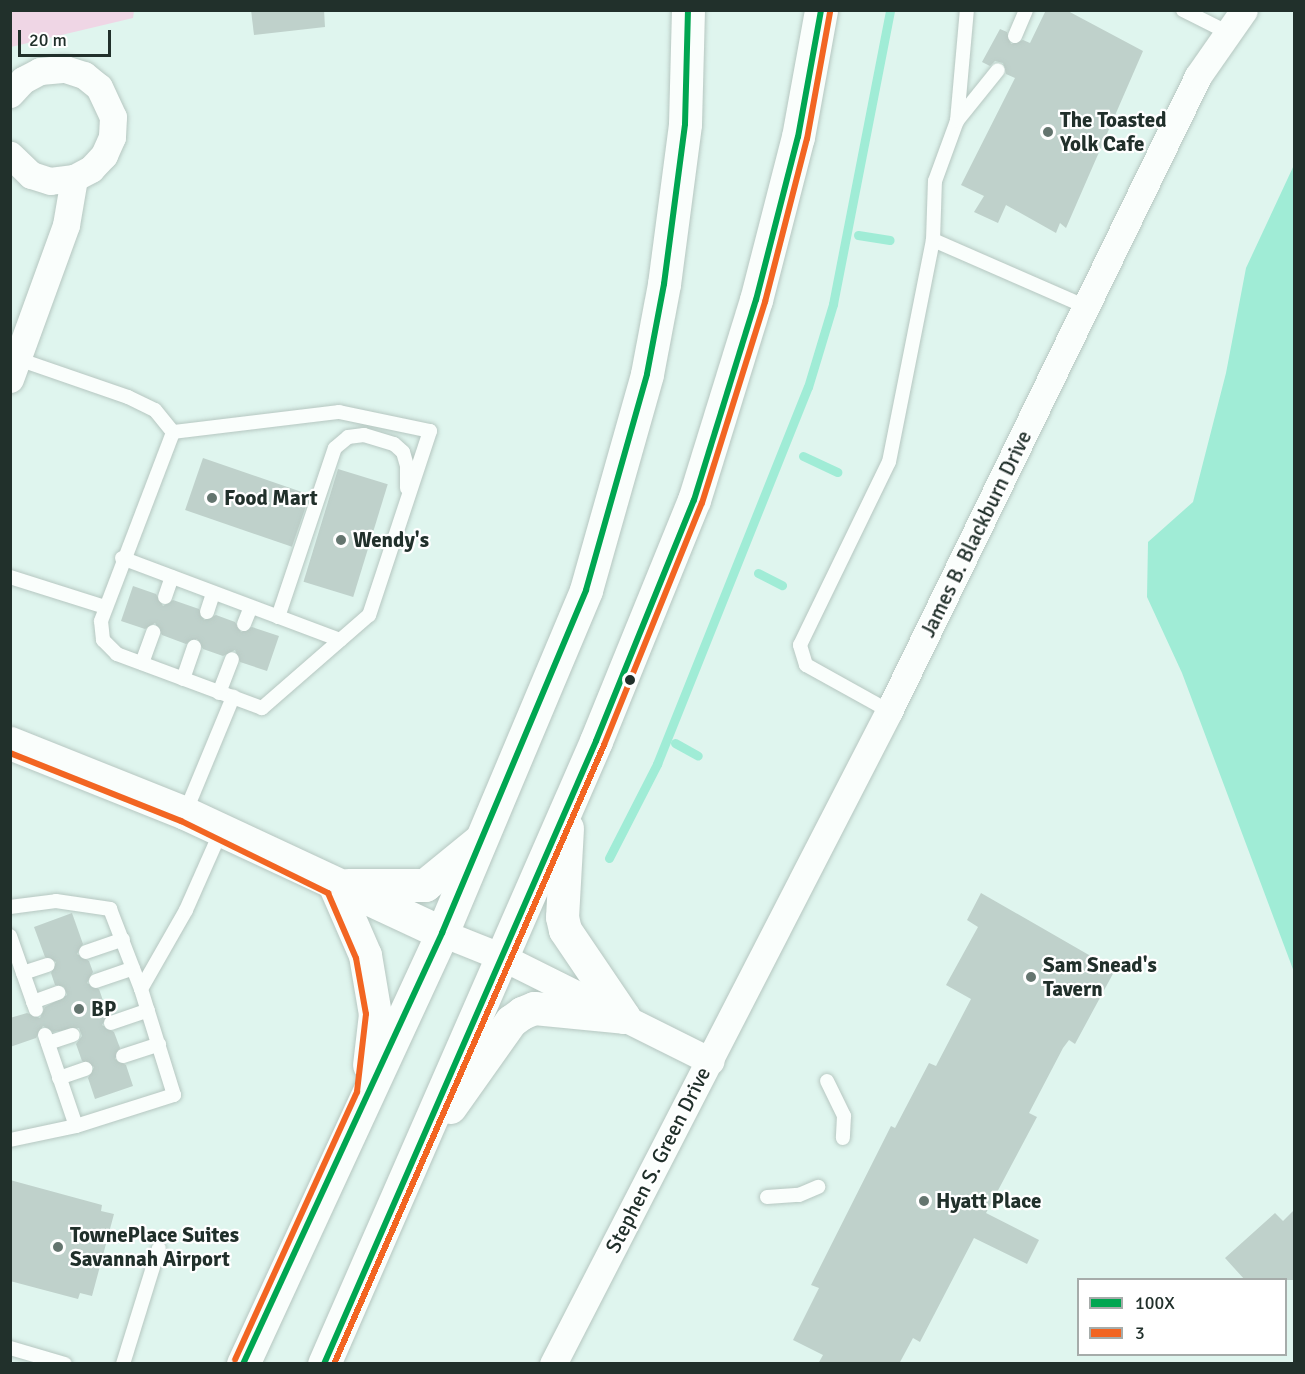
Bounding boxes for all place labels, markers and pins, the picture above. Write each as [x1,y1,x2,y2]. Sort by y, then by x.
place label: The Toasted Yolk Cafe [1060,107,1167,157]
marker: The Toasted Yolk Cafe [1041,125,1055,139]
place label: Food Mart [224,485,318,511]
marker: Food Mart [205,491,219,505]
place label: Wendy's [353,527,429,553]
marker: Wendy's [334,533,348,547]
unlabelled marker [624,674,636,686]
place label: Sam Snead's Tavern [1043,952,1157,1002]
marker: Sam Snead's Tavern [1024,970,1038,984]
place label: BP [91,996,116,1022]
marker: BP [72,1002,86,1016]
place label: Hyatt Place [936,1188,1041,1214]
marker: Hyatt Place [917,1194,931,1208]
place label: TownePlace Suites Savannah Airport [70,1222,239,1272]
marker: TownePlace Suites Savannah Airport [51,1240,65,1254]

